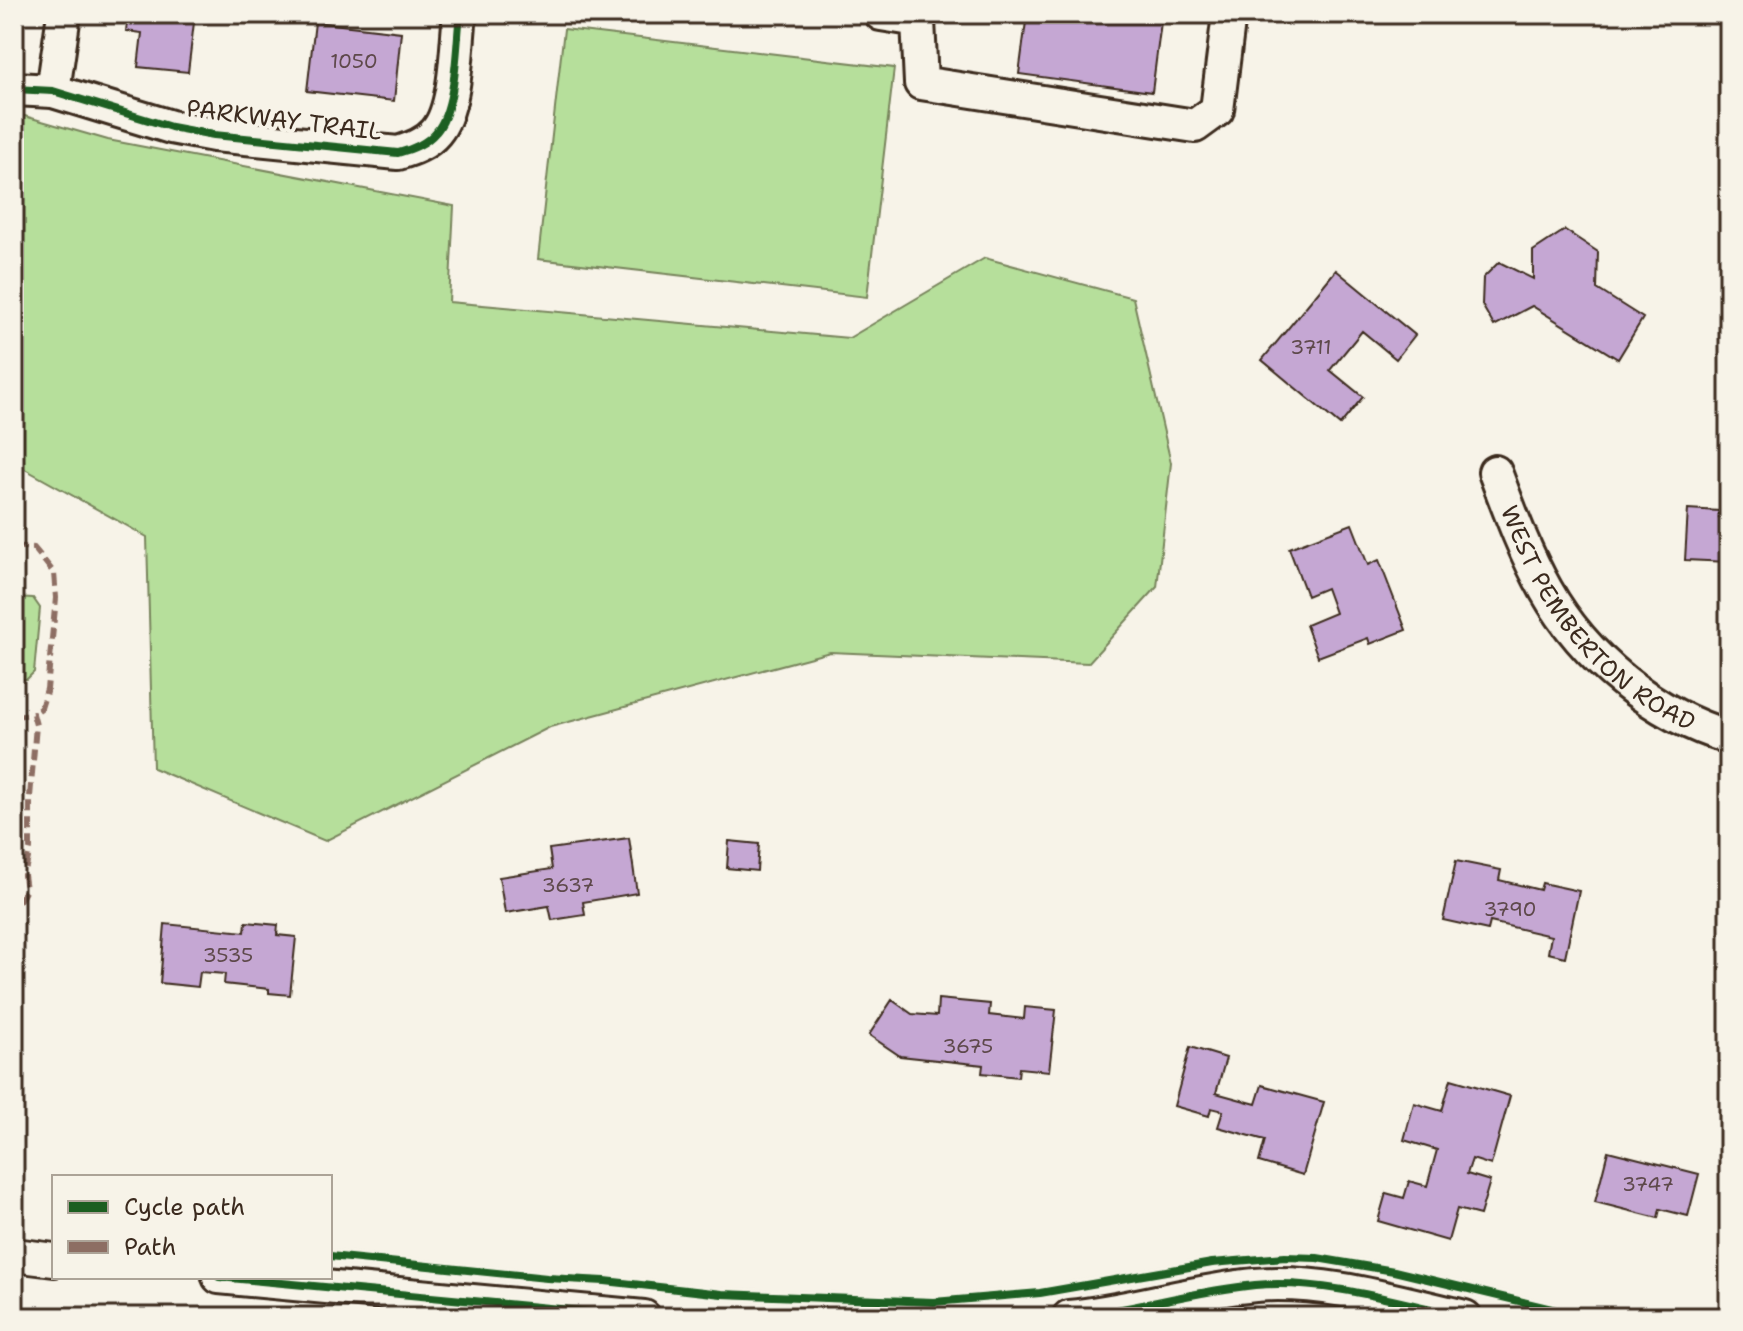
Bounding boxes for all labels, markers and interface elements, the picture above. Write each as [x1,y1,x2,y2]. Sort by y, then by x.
house number: 1050 [330,48,378,74]
street label: PARKWAY TRAIL [184,92,384,148]
house number: 3711 [1290,334,1332,360]
street label: WEST PEMBERTON ROAD [1493,501,1700,738]
house number: 3637 [542,872,594,898]
house number: 3790 [1483,896,1537,922]
house number: 3535 [203,942,253,968]
house number: 3675 [943,1033,993,1059]
house number: 3747 [1622,1171,1674,1197]
legend [52,1175,332,1279]
text: Cycle path [124,1191,245,1223]
text: Path [124,1231,176,1263]

